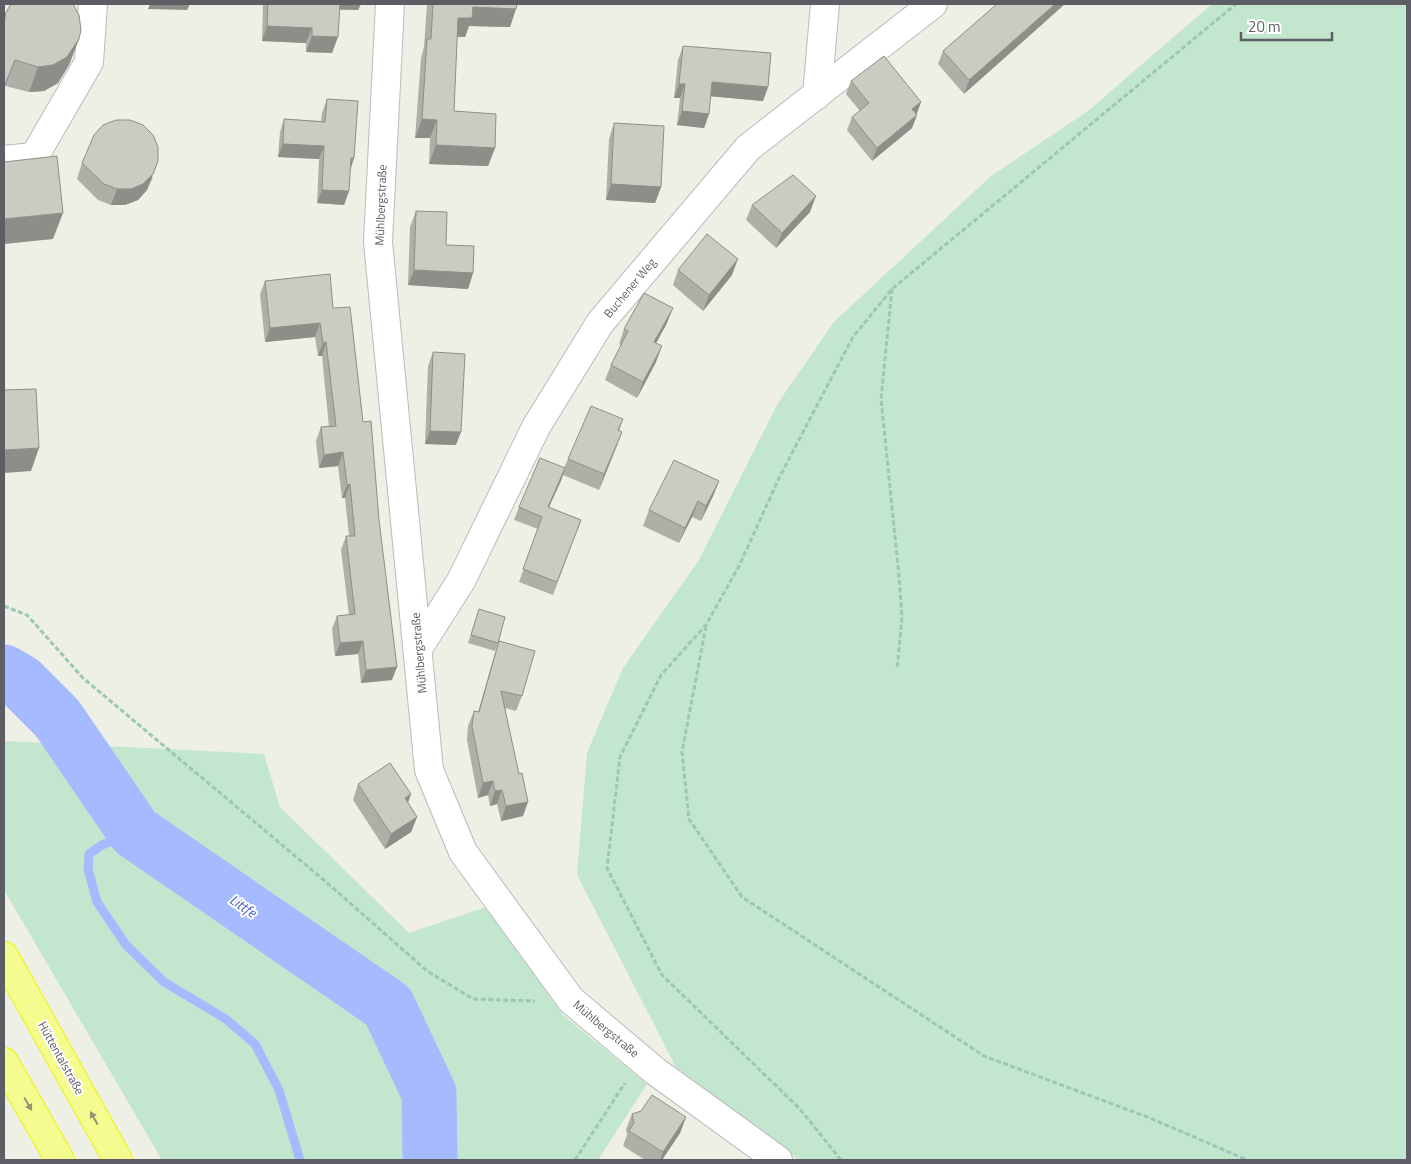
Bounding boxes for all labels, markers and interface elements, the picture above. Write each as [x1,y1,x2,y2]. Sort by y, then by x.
scale bar [1241,10,1332,42]
text: 20 m [1248,15,1281,38]
street label: Mühlbergstraße [370,164,391,246]
street label: Buchener Weg [599,253,660,322]
street label: Mühlbergstraße [406,612,432,694]
water label: Littfe [226,889,262,923]
street label: Mühlbergstraße [569,995,644,1062]
street label: Hüttentalstraße [33,1018,89,1098]
one-way arrow [24,1097,32,1112]
one-way arrow [90,1111,99,1124]

